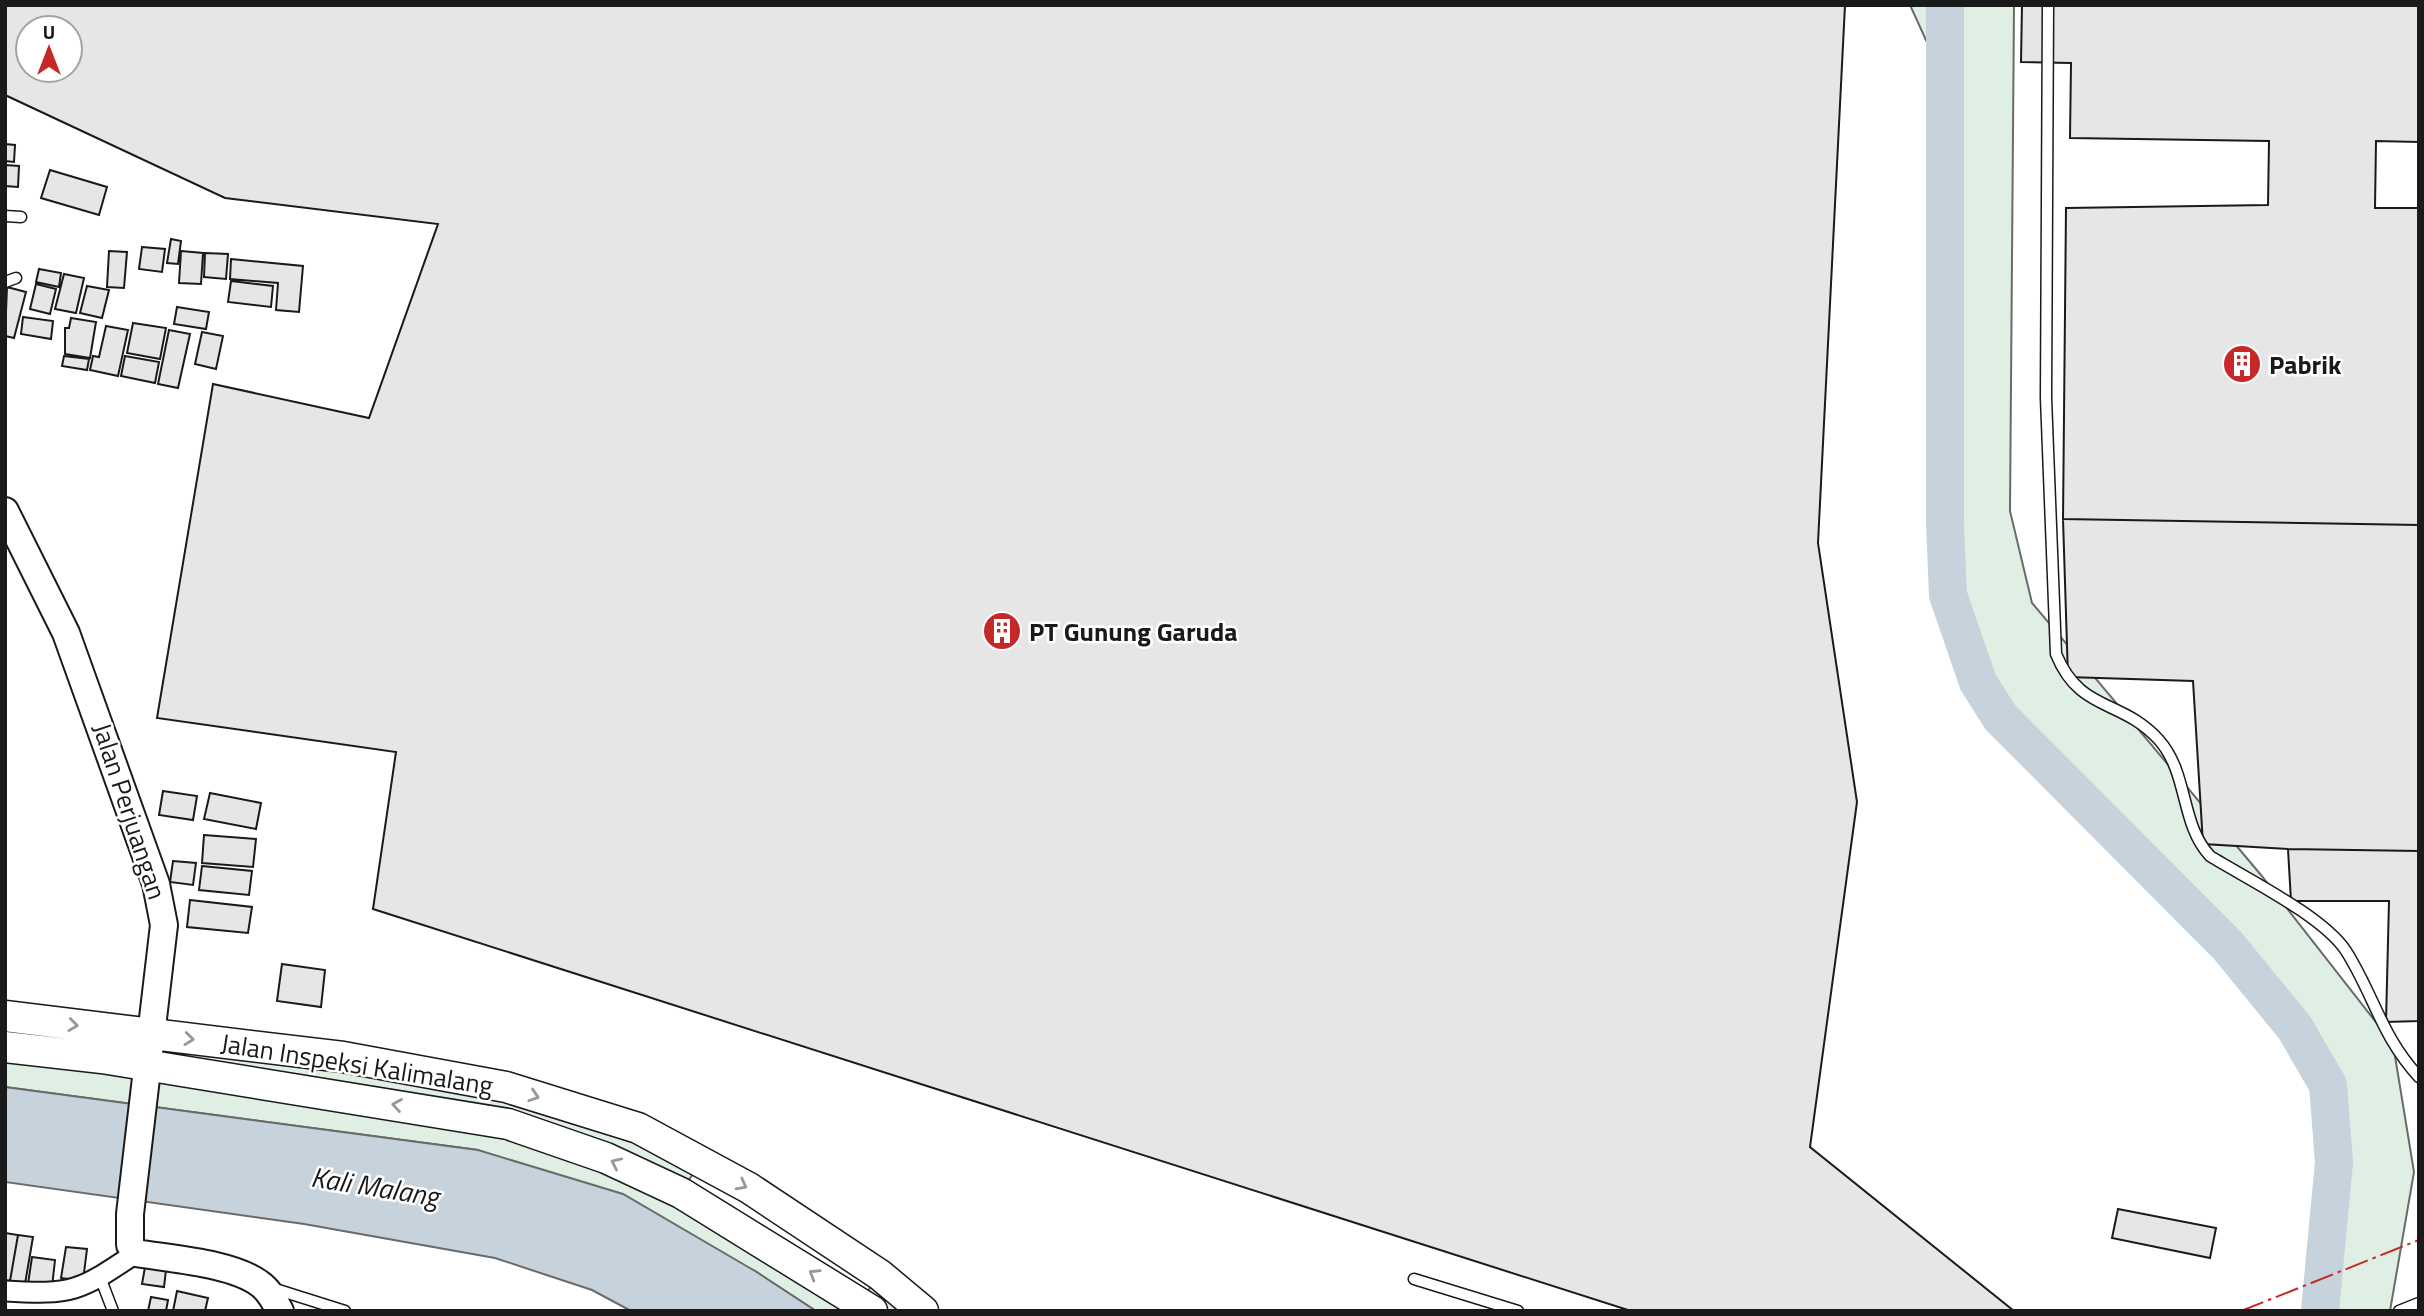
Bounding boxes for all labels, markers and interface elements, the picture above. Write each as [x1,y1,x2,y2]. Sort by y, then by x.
north arrow [14,14,84,84]
text: U [43,17,55,46]
building icon: Pabrik [2221,343,2263,385]
place label: Pabrik [2269,345,2342,384]
building icon: PT Gunung Garuda [981,610,1023,652]
place label: PT Gunung Garuda [1029,612,1238,651]
street label: Jalan Perjuangan [83,718,177,904]
one-way arrow [67,1017,79,1032]
street label: Jalan Inspeksi Kalimalang [218,1023,496,1105]
one-way arrow [183,1031,195,1046]
one-way arrow [527,1088,539,1102]
one-way arrow [391,1098,403,1113]
water label: Kali Malang [308,1155,445,1218]
one-way arrow [611,1157,623,1171]
one-way arrow [735,1177,747,1190]
one-way arrow [809,1269,822,1282]

